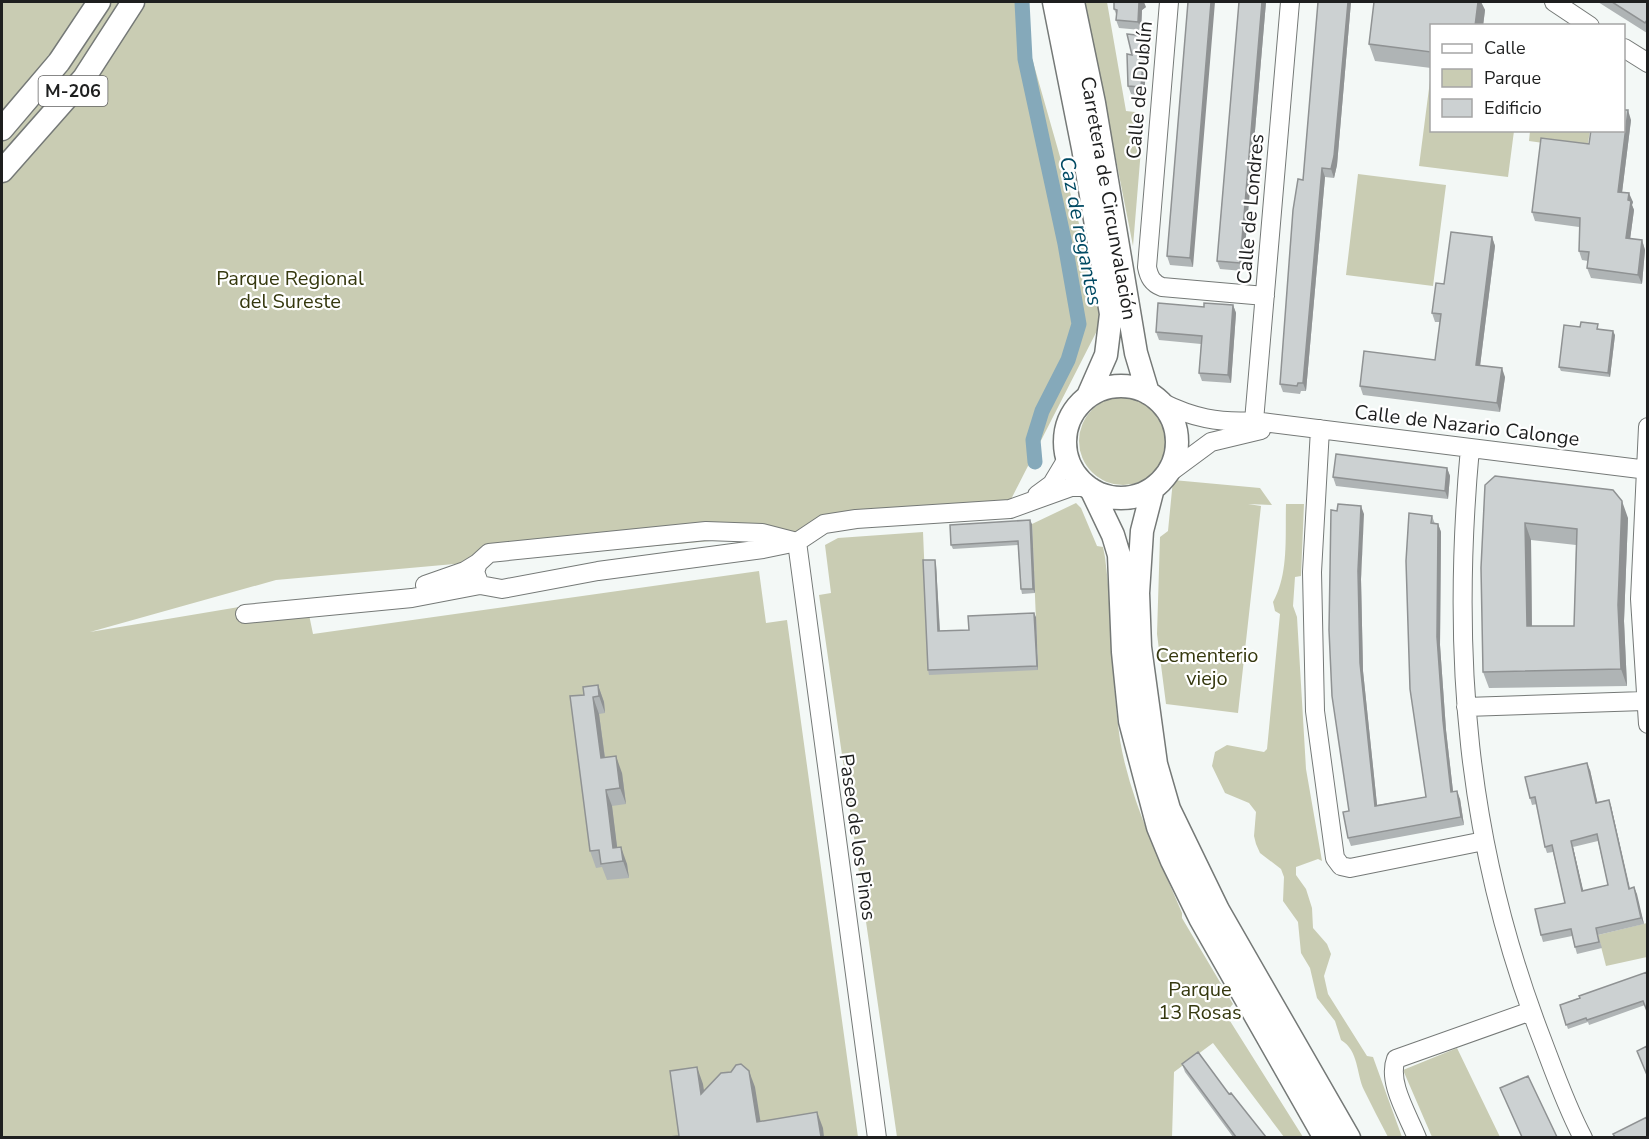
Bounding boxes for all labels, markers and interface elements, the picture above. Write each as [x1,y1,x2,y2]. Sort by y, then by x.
street label: Calle de Dublín [1120,20,1159,160]
legend [1430,24,1625,132]
text: Calle [1484,36,1526,60]
text: Parque [1484,66,1541,90]
street label: Carretera de Circunvalación [1074,74,1143,322]
road number: M-206 [38,76,107,106]
text: Edificio [1484,96,1542,120]
street label: Calle de Londres [1230,133,1271,285]
water label: Caz de regantes [1053,154,1109,308]
park label: Parque Regional del Sureste [216,265,364,315]
street label: Calle de Nazario Calonge [1353,398,1581,453]
park label: Cementerio viejo [1156,642,1258,692]
street label: Paseo de los Pinos [832,752,883,922]
park label: Parque 13 Rosas [1158,976,1242,1026]

